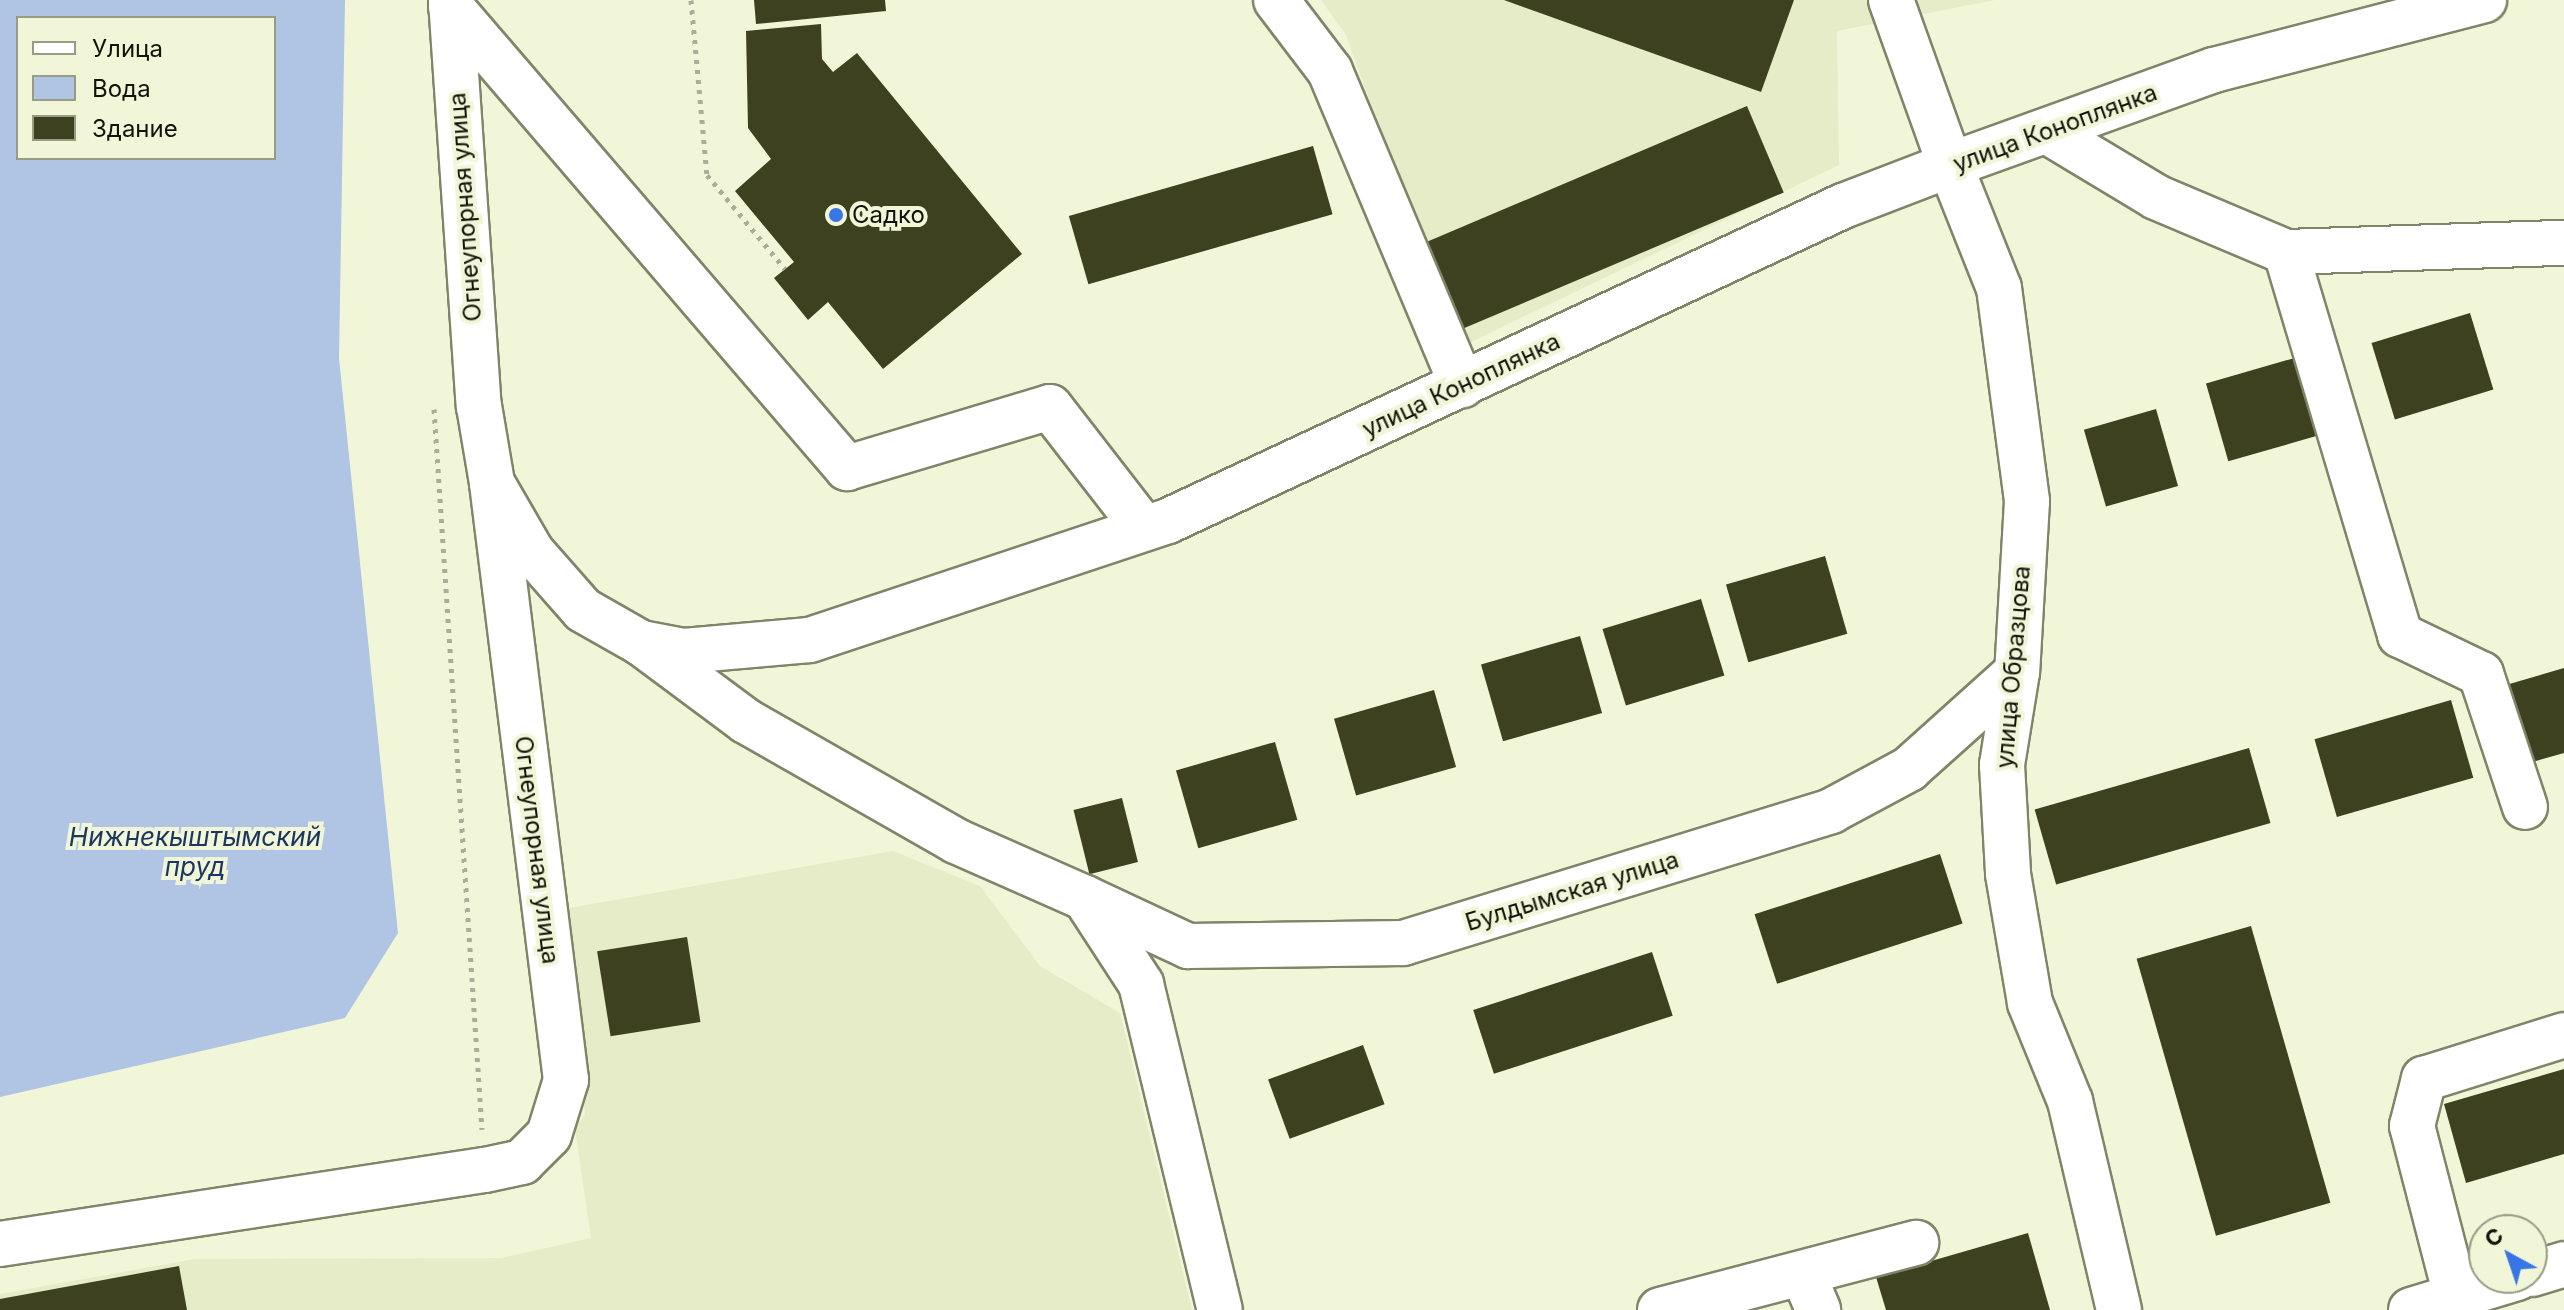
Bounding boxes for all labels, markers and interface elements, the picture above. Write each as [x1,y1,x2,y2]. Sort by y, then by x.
legend [16,16,276,160]
text: Улица [92,34,163,63]
text: Вода [92,74,151,103]
street label: улица Коноплянка [1949,78,2161,178]
street label: Огнеупорная улица [443,92,487,322]
text: Здание [92,114,178,143]
place label: Садко [852,201,925,229]
marker: Садко [827,206,845,224]
street label: улица Коноплянка [1357,327,1565,443]
street label: улица Образцова [1990,564,2036,770]
street label: Огнеупорная улица [509,734,565,966]
water label: Нижнекыштымский пруд [69,821,321,882]
street label: Булдымская улица [1462,845,1682,937]
north arrow [2468,1214,2548,1294]
text: С [2479,1222,2508,1252]

